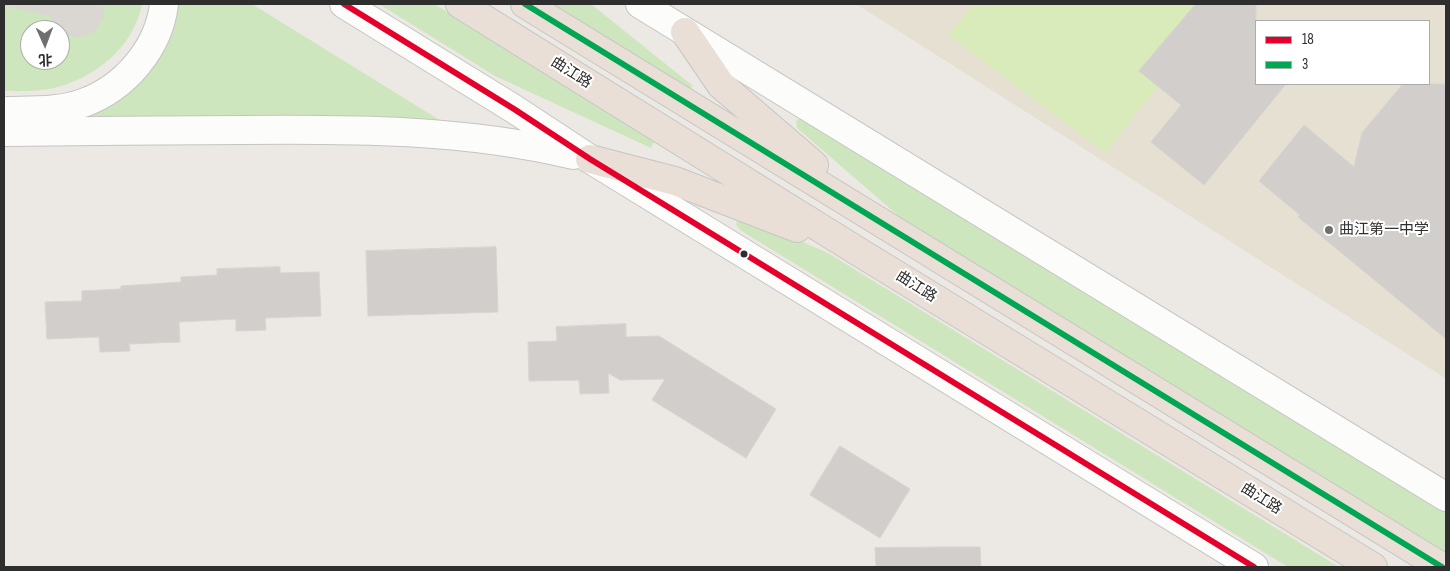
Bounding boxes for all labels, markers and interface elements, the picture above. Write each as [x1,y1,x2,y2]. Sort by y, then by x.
north arrow [20,20,70,70]
legend [1255,20,1430,85]
text: 18 [1302,30,1314,49]
text: 北 [38,51,53,68]
street label: 曲江路 [547,53,595,93]
text: 3 [1302,55,1308,74]
place label: 曲江第一中学 [1339,221,1429,239]
marker: 曲江第一中学 [1323,224,1335,236]
unlabelled marker [739,249,749,259]
street label: 曲江路 [892,267,940,307]
street label: 曲江路 [1237,479,1285,519]

